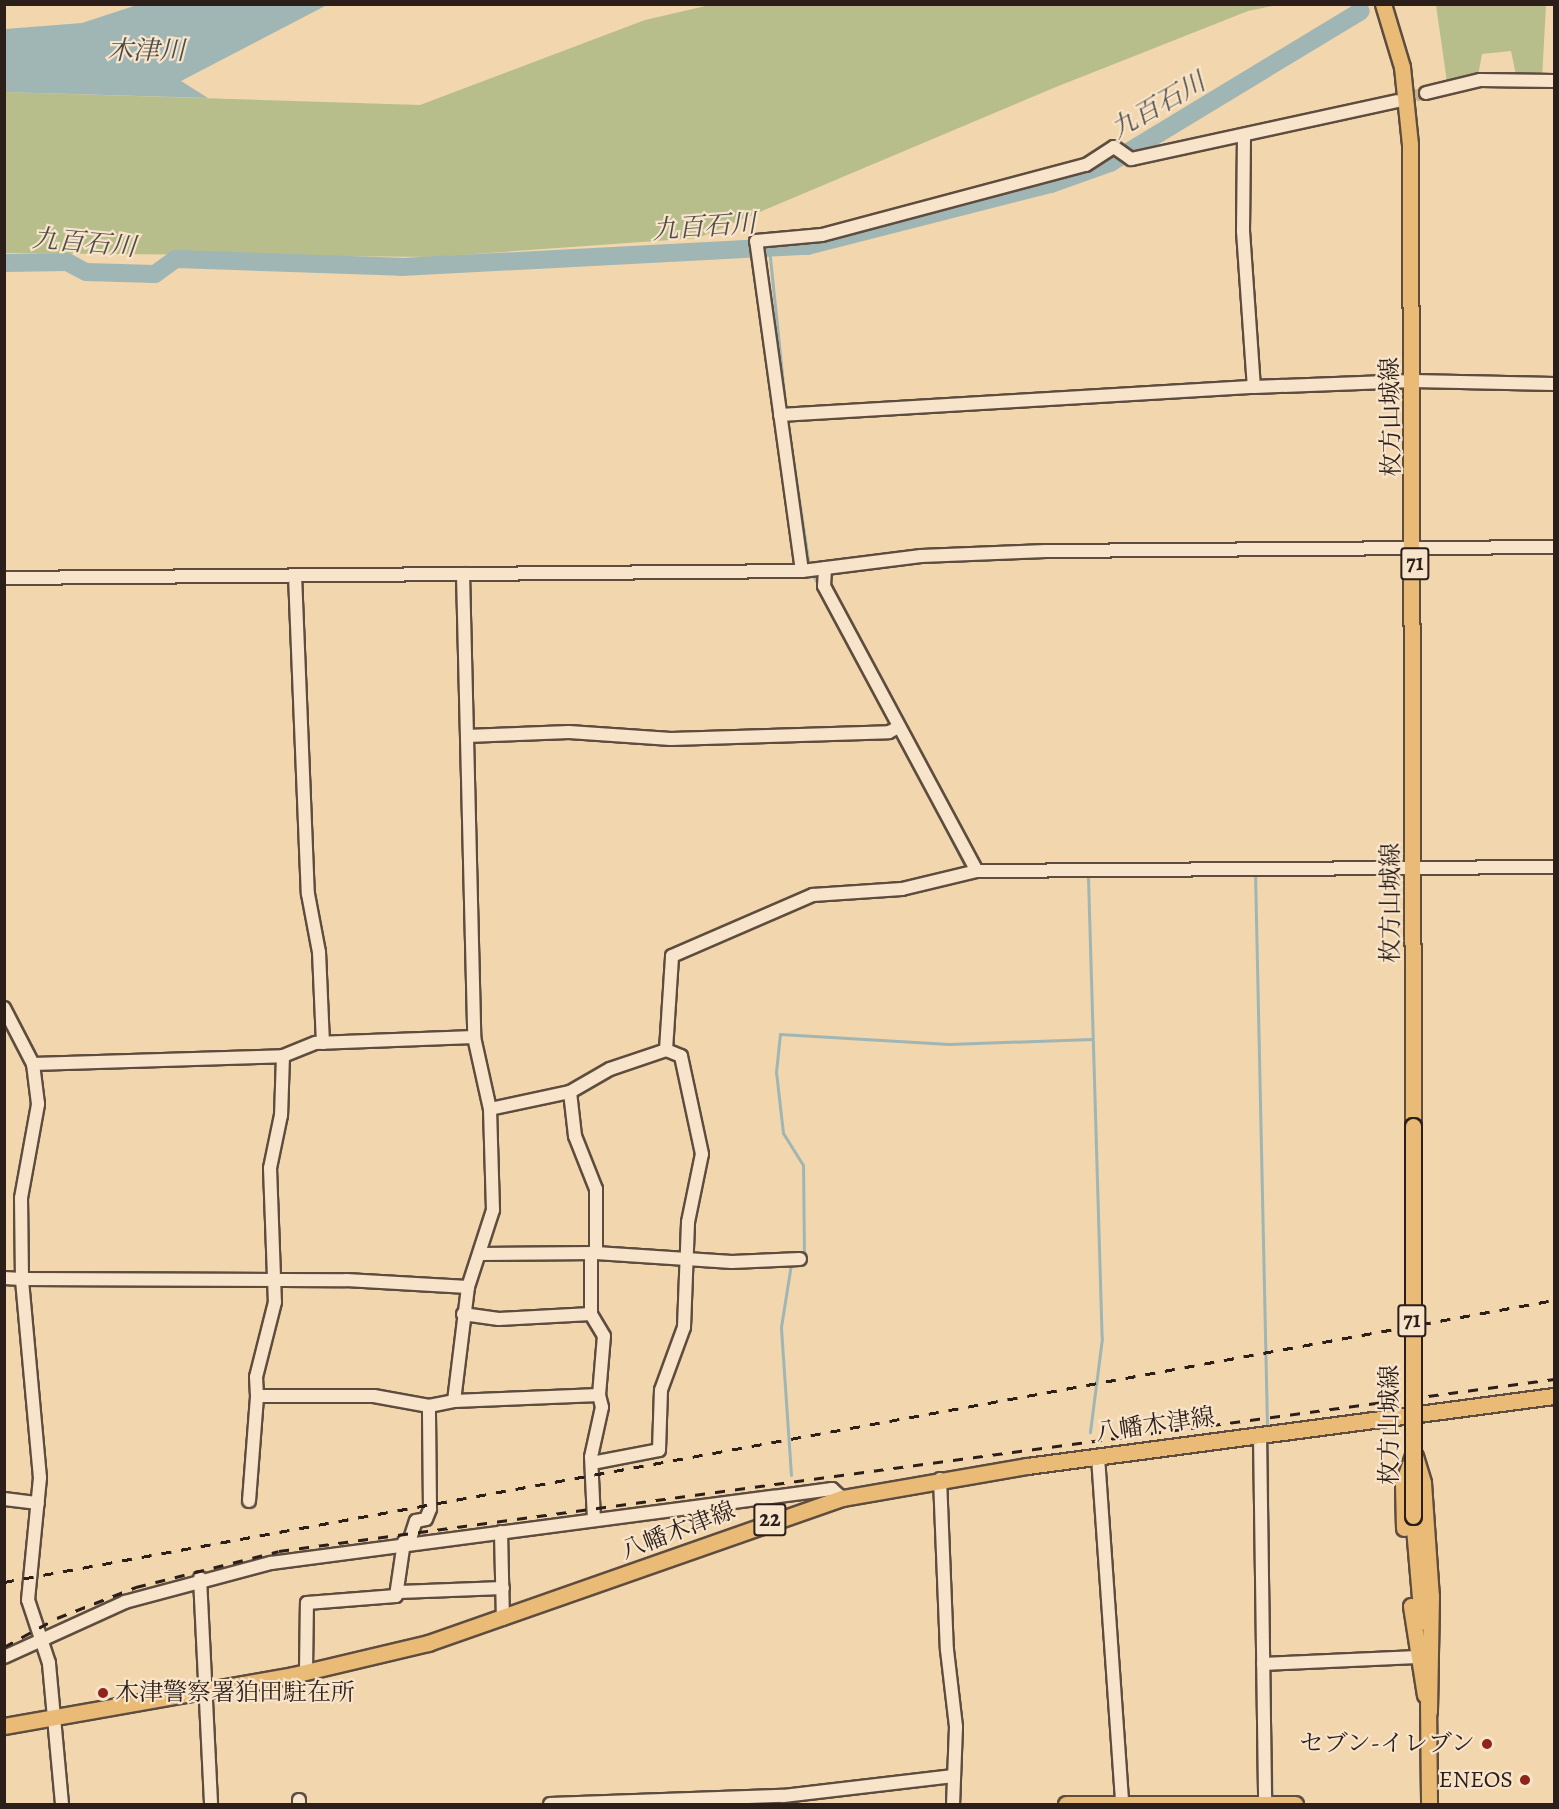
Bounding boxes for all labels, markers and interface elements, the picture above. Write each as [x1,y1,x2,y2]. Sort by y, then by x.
water label: 木津川 [107,35,185,67]
water label: 九百石川 [1105,66,1211,146]
water label: 九百石川 [651,208,757,246]
water label: 九百石川 [31,223,137,263]
street label: 枚方山城線 [1376,357,1406,477]
road number: 71 [1400,545,1430,583]
street label: 枚方山城線 [1377,843,1405,963]
road number: 71 [1397,1302,1427,1340]
street label: 枚方山城線 [1376,1365,1404,1485]
street label: 八幡木津線 [1094,1402,1216,1448]
street label: 八幡木津線 [617,1496,739,1566]
road number: 22 [752,1501,788,1539]
place label: 木津警察署狛田駐在所 [115,1679,355,1707]
marker: 木津警察署狛田駐在所 [96,1686,110,1700]
place label: セブン-イレブン [1298,1730,1475,1758]
marker: セブン-イレブン [1480,1737,1494,1751]
place label: ENEOS [1439,1766,1513,1794]
marker: ENEOS [1518,1773,1532,1787]

